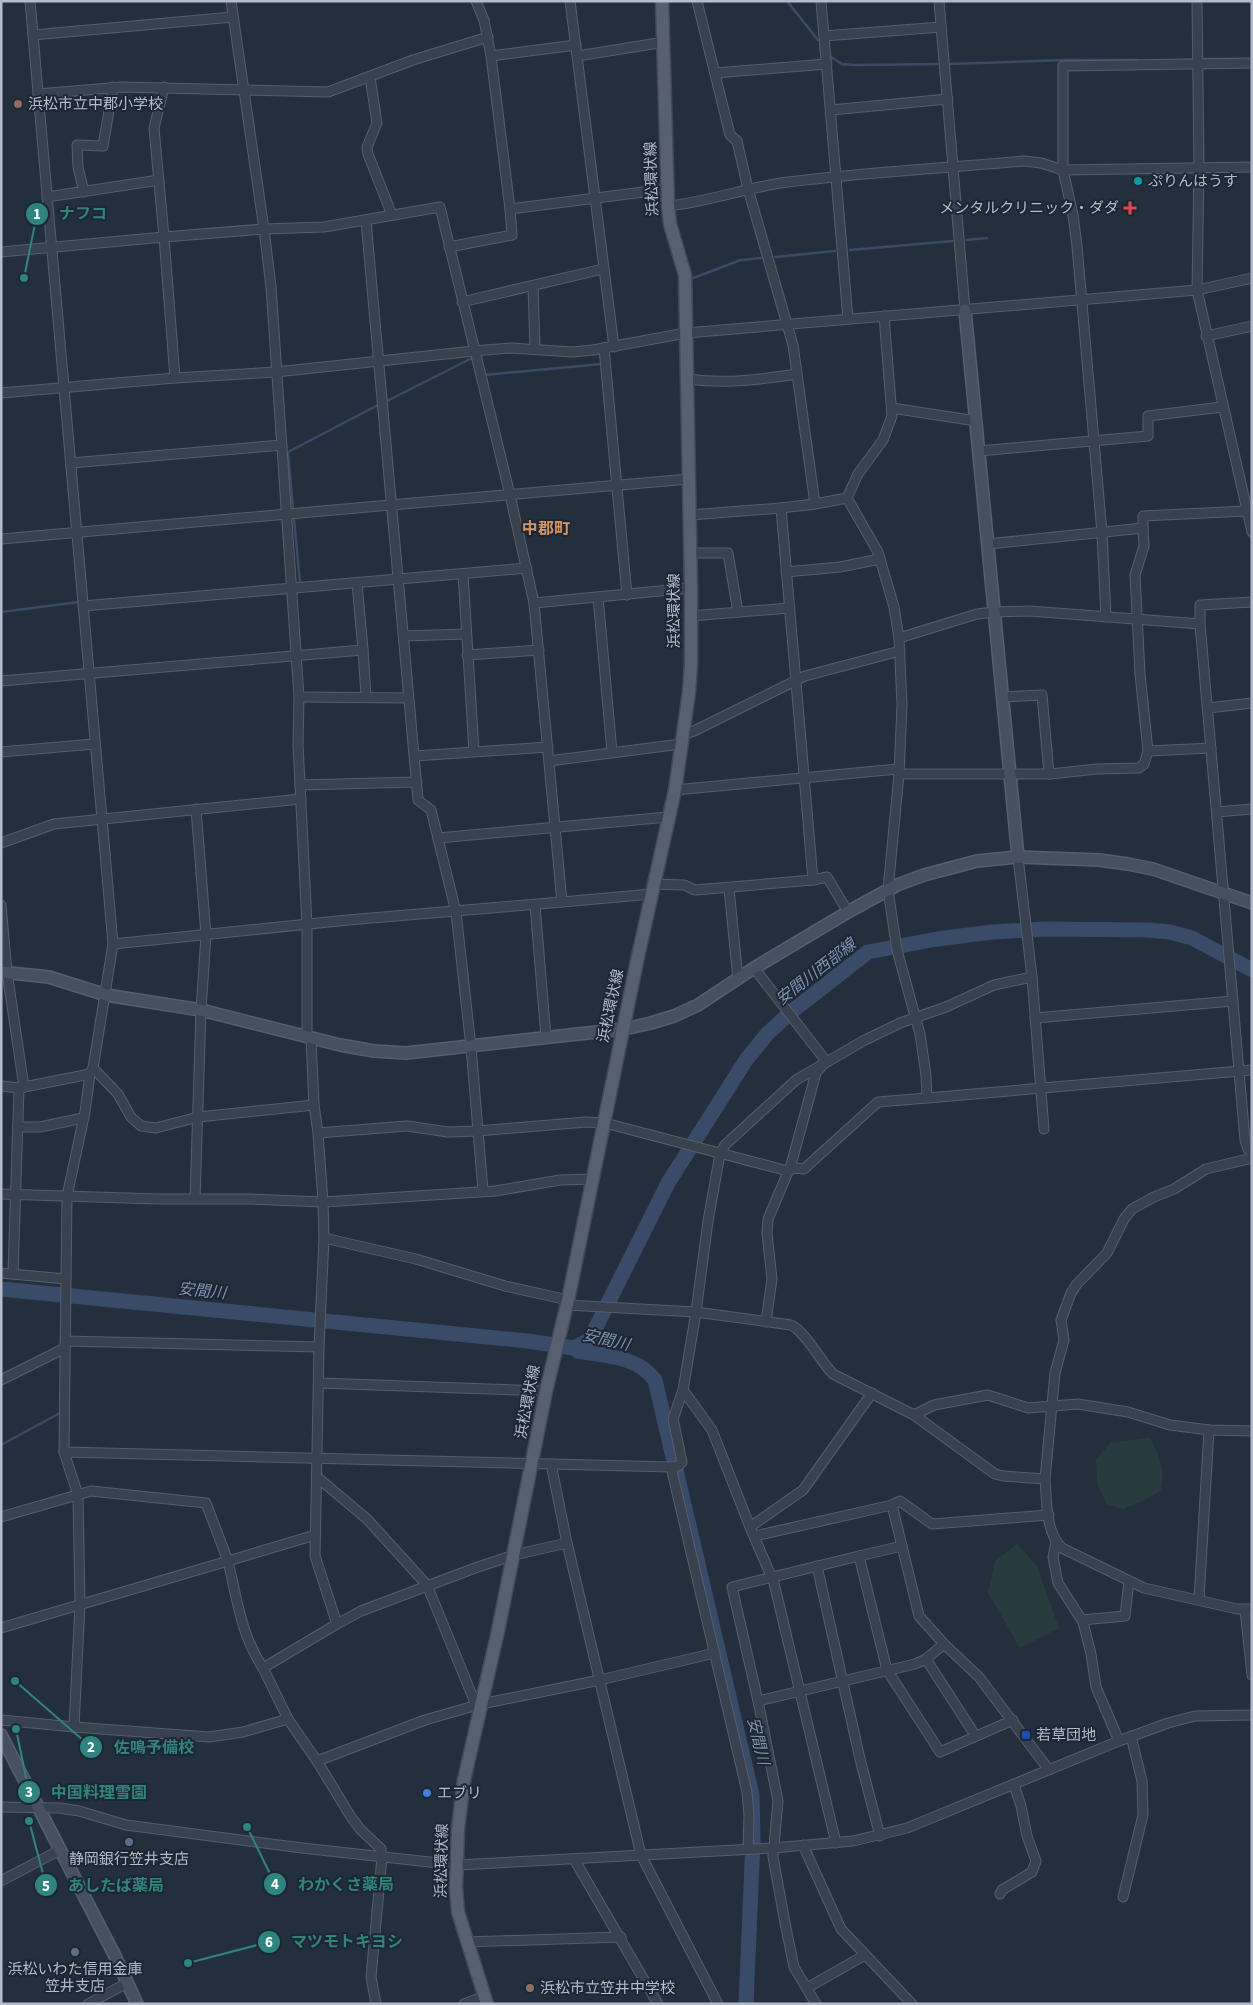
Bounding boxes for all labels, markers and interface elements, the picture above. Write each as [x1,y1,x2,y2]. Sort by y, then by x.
place label: 浜松市立中郡小学校 [28,94,163,115]
marker: 浜松市立中郡小学校 [12,98,24,110]
street label: 浜松環状線 [640,141,664,217]
place label: ぷりんはうす [1148,171,1238,192]
marker: ぷりんはうす [1132,175,1144,187]
callout: ナフコ [24,198,117,229]
place label: メンタルクリニック・ダダ [939,198,1119,219]
marker: メンタルクリニック・ダダ [1123,201,1137,215]
text: ナフコ [59,203,107,225]
text: 1 [33,204,41,225]
district label: 中郡町 [522,518,570,540]
street label: 浜松環状線 [664,573,685,649]
water label: 安間川西部線 [771,933,862,1010]
street label: 浜松環状線 [593,967,629,1045]
water label: 安間川 [177,1278,229,1305]
water label: 安間川 [580,1324,634,1357]
street label: 浜松環状線 [511,1363,545,1441]
water label: 安間川 [742,1715,775,1769]
place label: 若草団地 [1036,1725,1096,1746]
marker: 若草団地 [1020,1729,1032,1741]
callout: 佐鳴予備校 [79,1732,204,1763]
text: 2 [87,1737,95,1758]
text: 佐鳴予備校 [113,1737,194,1759]
callout: 中国料理雪園 [16,1777,157,1808]
text: 3 [25,1782,33,1803]
text: 中国料理雪園 [51,1782,147,1804]
place label: エブリ [437,1783,482,1804]
marker: エブリ [421,1787,433,1799]
street label: 浜松環状線 [431,1823,453,1899]
marker: 静岡銀行笠井支店 [123,1836,135,1848]
place label: 静岡銀行笠井支店 [69,1849,189,1870]
callout: わかくさ薬局 [263,1869,404,1900]
callout: あしたば薬局 [33,1870,174,1901]
text: 4 [271,1874,279,1895]
text: わかくさ薬局 [298,1874,394,1896]
text: あしたば薬局 [68,1875,164,1897]
text: 5 [42,1876,50,1897]
callout: マツモトキヨシ [256,1926,413,1957]
text: マツモトキヨシ [291,1931,403,1953]
text: 6 [265,1932,273,1953]
marker: 浜松いわた信用金庫 笠井支店 [69,1946,81,1958]
place label: 浜松いわた信用金庫 笠井支店 [7,1959,143,1997]
place label: 浜松市立笠井中学校 [540,1978,675,1999]
marker: 浜松市立笠井中学校 [524,1982,536,1994]

